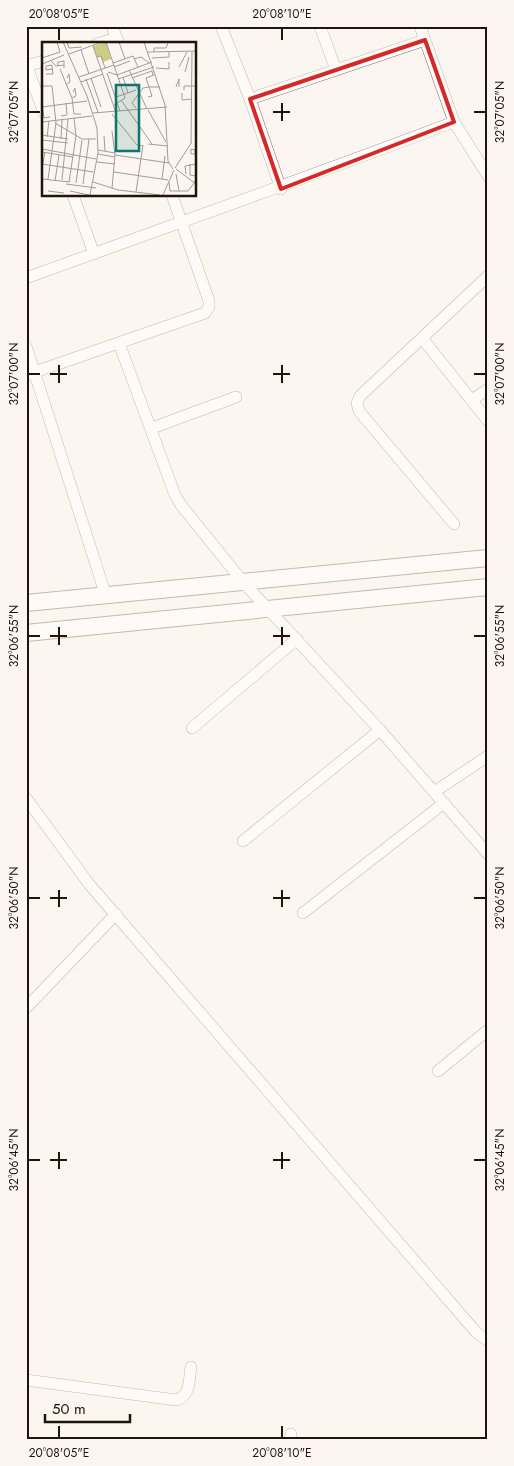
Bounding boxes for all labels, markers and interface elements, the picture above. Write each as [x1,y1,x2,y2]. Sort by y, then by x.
text: 20°08'05"E [29,5,89,23]
text: 20°08'10"E [252,5,312,23]
inset map [42,42,196,196]
text: 32°07'05"N [5,81,23,143]
text: 32°07'05"N [491,81,509,143]
text: 32°07'00"N [5,343,23,405]
text: 32°07'00"N [491,343,509,405]
text: 32°06'55"N [5,605,23,667]
text: 32°06'55"N [491,605,509,667]
text: 32°06'50"N [5,866,23,930]
text: 32°06'50"N [491,866,509,930]
text: 32°06'45"N [5,1129,23,1191]
text: 32°06'45"N [491,1129,509,1191]
scale bar [45,1391,130,1423]
text: 50 m [52,1398,86,1420]
text: 20°08'05"E [29,1444,89,1462]
text: 20°08'10"E [252,1444,312,1462]

